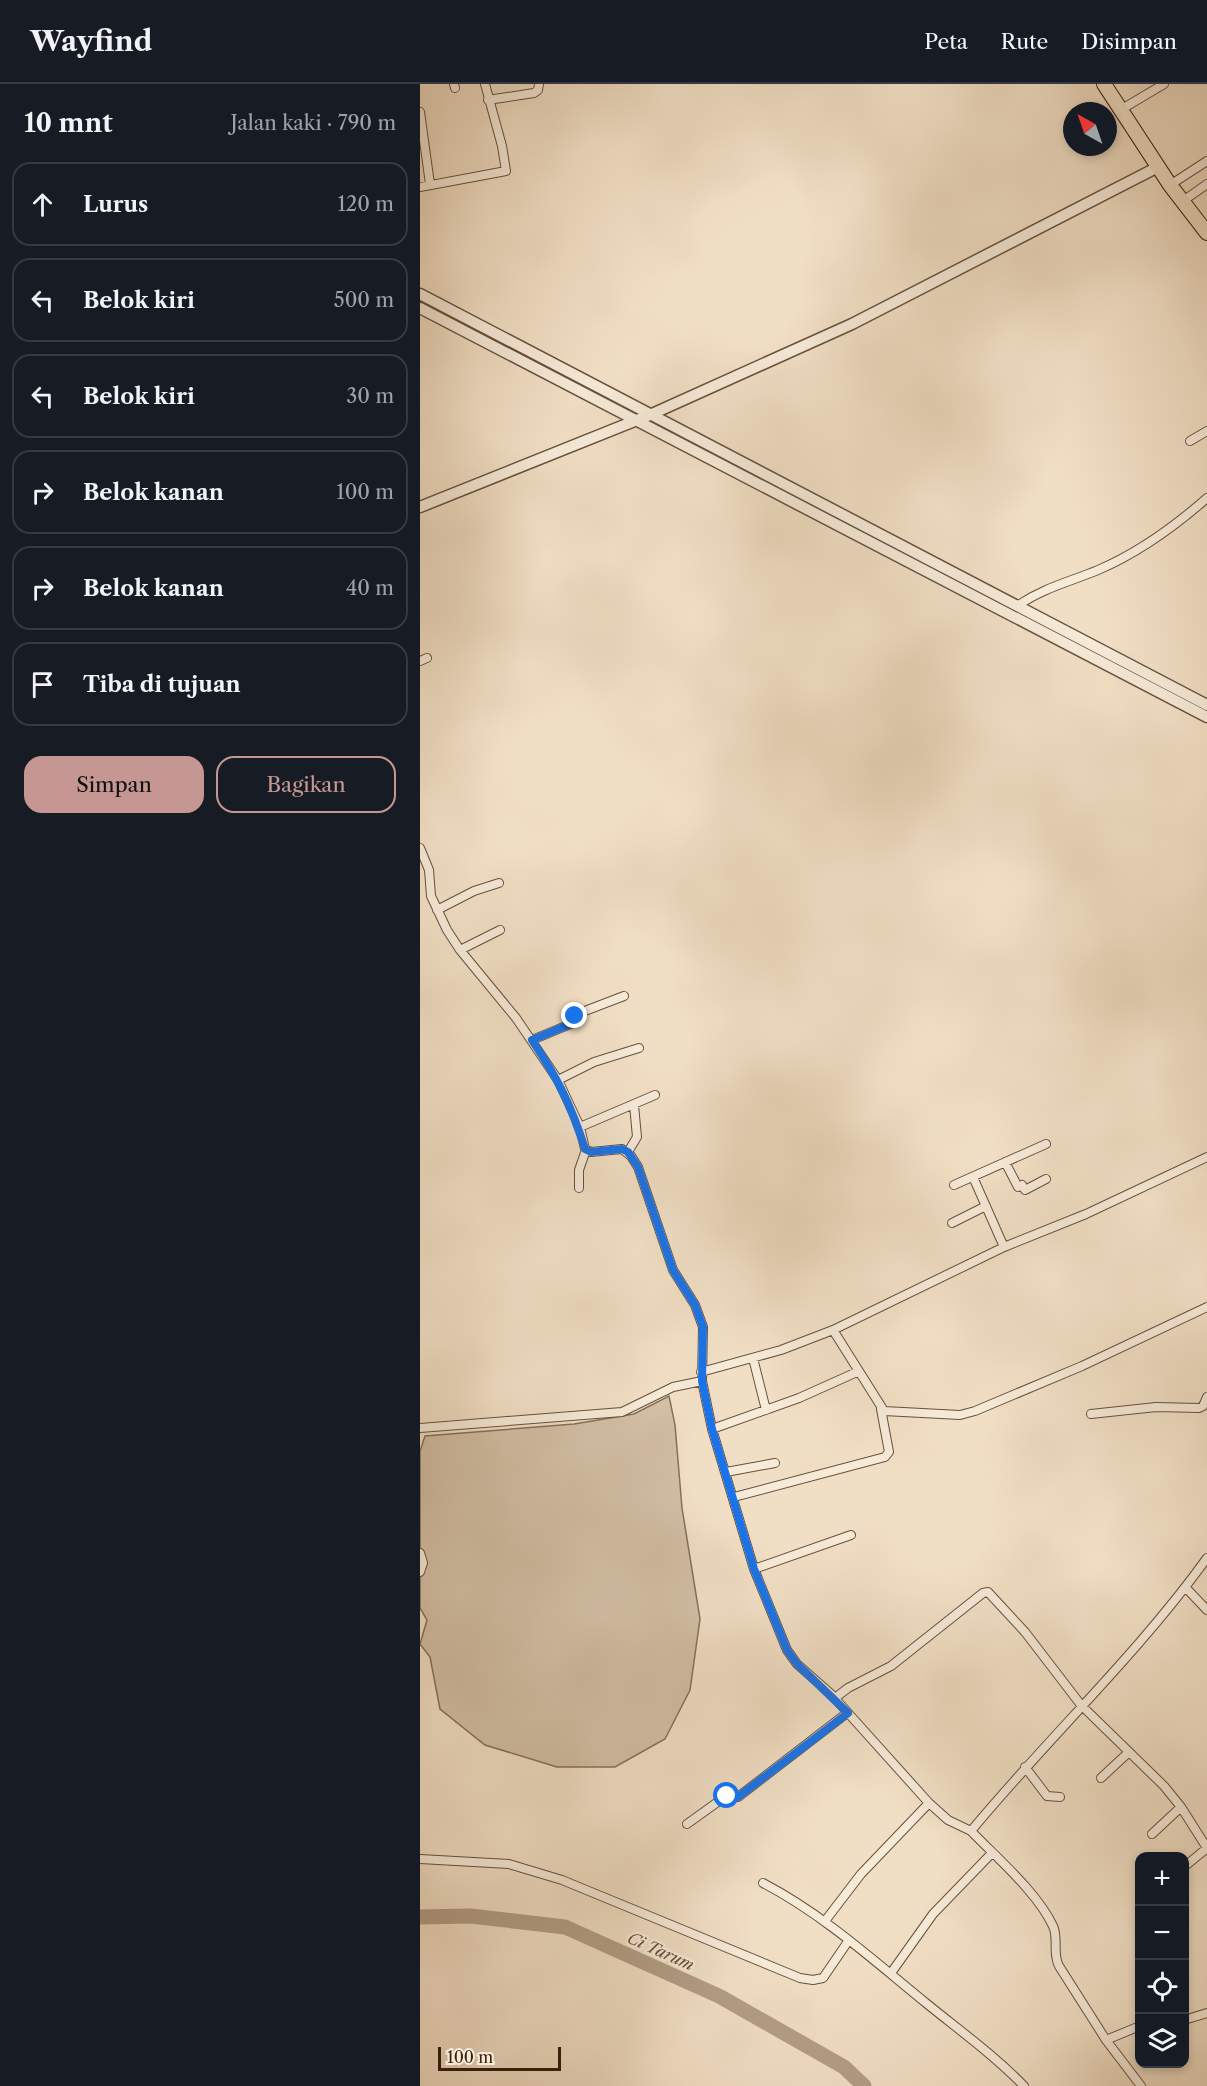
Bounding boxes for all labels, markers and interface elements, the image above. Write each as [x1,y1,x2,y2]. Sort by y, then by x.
text: Wayfind [30,24,152,58]
text: Peta [924,29,968,54]
text: Rute [1001,29,1048,54]
text: Disimpan [1081,29,1177,54]
north arrow [1063,102,1117,156]
text: 10 mnt [24,107,113,139]
text: Jalan kaki · 790 m [230,111,396,135]
icon: ahead [26,188,59,221]
text: Lurus [83,191,148,218]
text: 120 m [337,192,394,216]
icon: left [26,284,59,317]
text: Belok kiri [83,287,195,314]
text: 500 m [334,288,394,312]
icon: left [26,380,59,413]
text: Belok kiri [83,383,195,410]
text: 30 m [346,384,394,408]
icon: right [26,476,59,509]
text: Belok kanan [83,479,224,506]
text: 100 m [336,480,394,504]
icon: right [26,572,59,605]
text: Belok kanan [83,575,224,602]
text: 40 m [346,576,394,600]
icon: arrive [26,668,59,701]
text: Tiba di tujuan [83,671,241,698]
button: Simpan [24,756,204,813]
button: Bagikan [216,756,396,813]
route end [561,1002,587,1028]
route start [713,1782,739,1808]
map controls [1135,1852,1189,2068]
button: + [1135,1852,1189,1906]
button: − [1135,1906,1189,1960]
water label: Ci Tarum [625,1927,697,1975]
button: locate [1135,1960,1189,2014]
button: layers [1135,2014,1189,2068]
scale bar [438,2044,561,2072]
text: 100 m [447,2047,493,2067]

